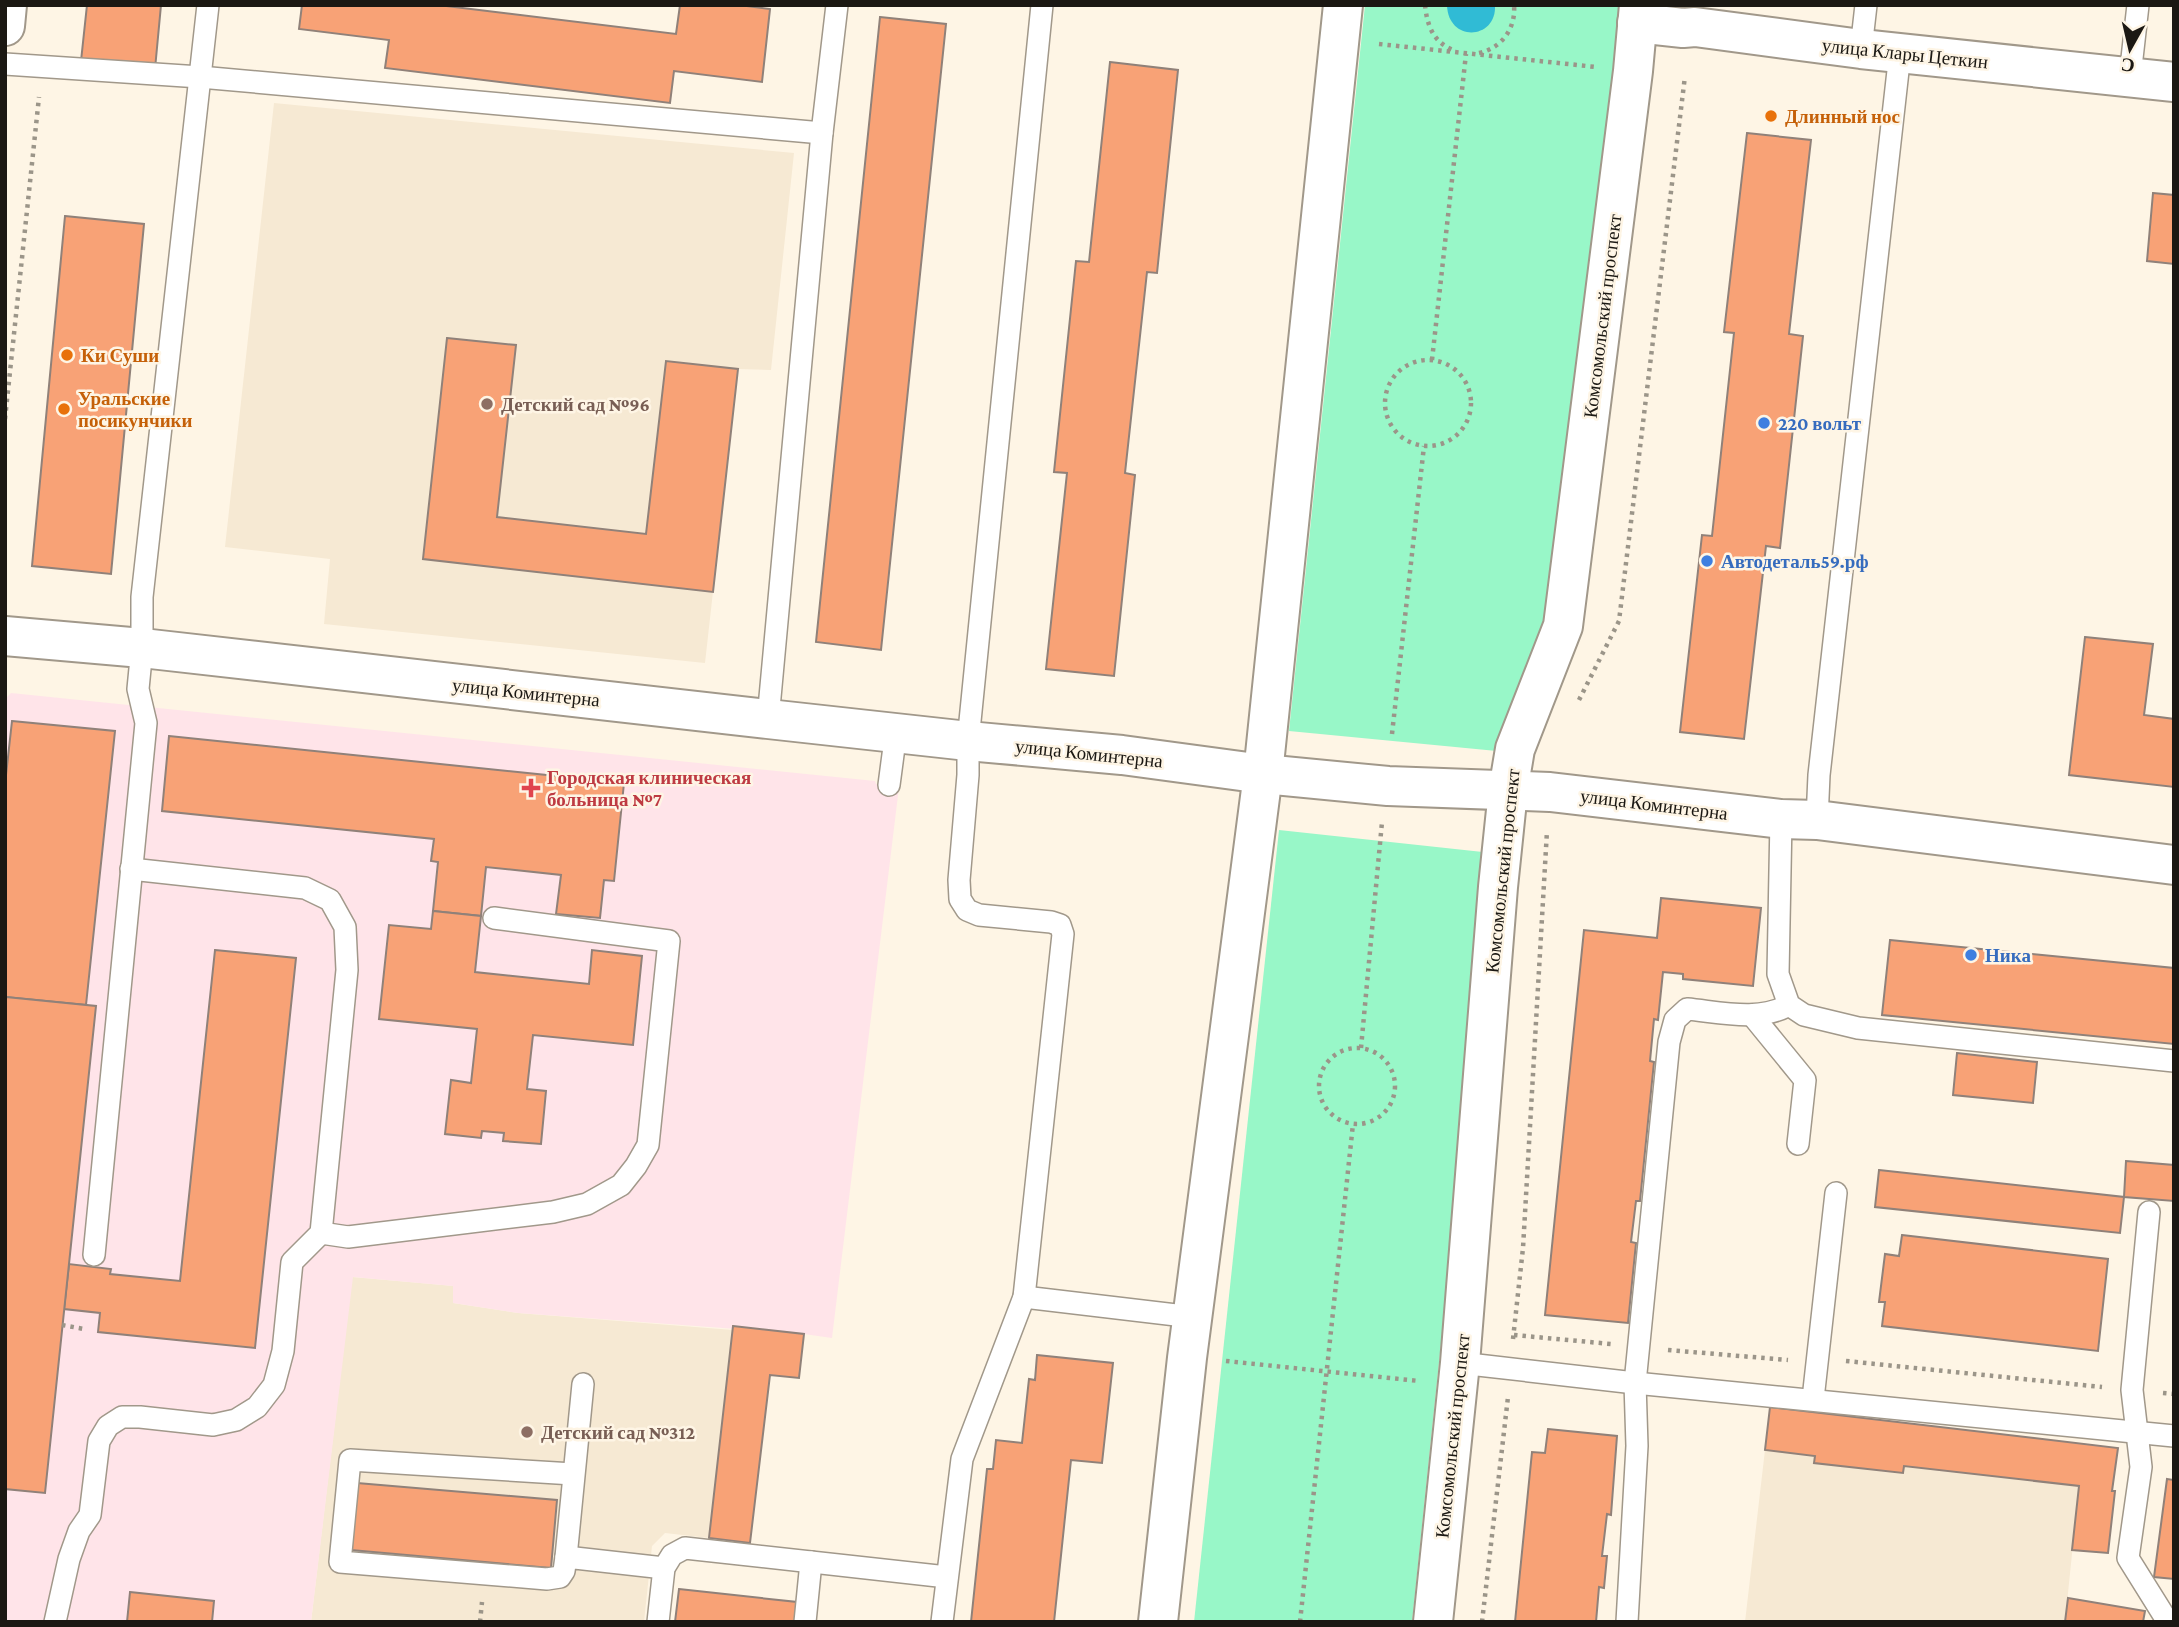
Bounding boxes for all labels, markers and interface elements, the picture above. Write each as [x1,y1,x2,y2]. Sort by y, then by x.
north arrow [2095,14,2165,84]
street label: улица Клары Цеткин [1821,34,1989,73]
text: С [2119,54,2136,77]
place label: Длинный нос [1785,106,1900,127]
marker: Длинный нос [1763,108,1779,124]
street label: Комсомольский проспект [1580,212,1626,419]
place label: Ки Суши [81,345,159,366]
marker: Ки Суши [59,347,75,363]
place label: Уральские посикунчики [78,388,193,431]
place label: Детский сад №96 [501,394,650,415]
marker: Детский сад №96 [479,396,495,412]
marker: Уральские посикунчики [56,401,72,417]
place label: 220 вольт [1778,413,1862,434]
marker: 220 вольт [1756,415,1772,431]
place label: Автодеталь59.рф [1721,551,1869,572]
marker: Автодеталь59.рф [1699,553,1715,569]
street label: улица Коминтерна [451,674,601,711]
street label: улица Коминтерна [1014,735,1164,772]
place label: Городская клиническая больница №7 [547,767,751,810]
street label: Комсомольский проспект [1481,767,1524,974]
marker: Городская клиническая больница №7 [521,778,541,798]
street label: улица Коминтерна [1579,785,1729,824]
place label: Ника [1985,945,2031,966]
marker: Ника [1963,947,1979,963]
street label: Комсомольский проспект [1431,1332,1474,1539]
place label: Детский сад №312 [541,1422,695,1443]
marker: Детский сад №312 [519,1424,535,1440]

